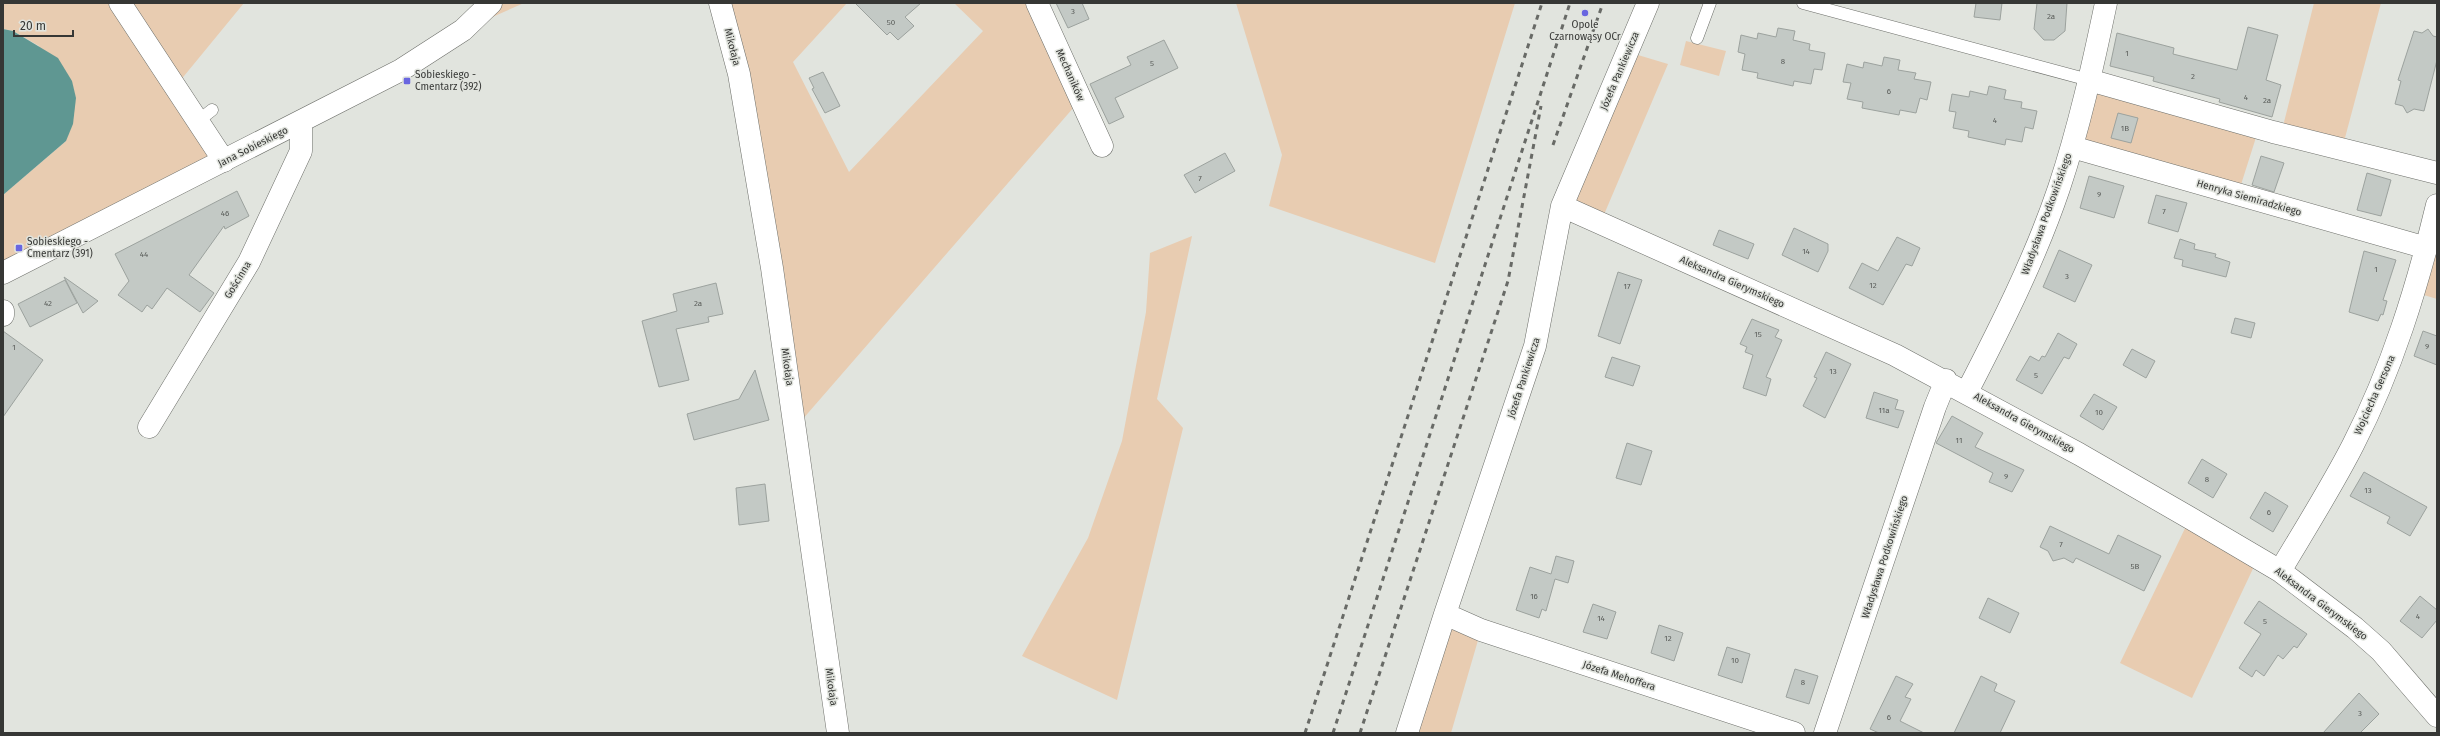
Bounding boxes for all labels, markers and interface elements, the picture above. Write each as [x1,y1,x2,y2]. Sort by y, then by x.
house number: 3 [1071,7,1075,16]
marker: Opole Czarnowąsy OCr [1580,8,1590,18]
scale bar [14,12,73,38]
house number: 2a [2047,12,2055,21]
house number: 50 [887,18,896,27]
text: 20 m [20,19,46,33]
place label: Opole Czarnowąsy OCr [1549,19,1621,43]
street label: Mikołaja [722,27,742,67]
street label: Józefa Pankiewicza [1598,30,1642,112]
street label: Mechaników [1053,47,1087,103]
house number: 1 [2125,49,2129,58]
house number: 8 [1781,57,1786,66]
house number: 5 [1150,59,1154,68]
place label: Sobieskiego - Cmentarz (392) [415,69,481,93]
house number: 2 [2191,72,2195,81]
marker: Sobieskiego - Cmentarz (392) [402,76,412,86]
house number: 6 [1887,87,1891,96]
house number: 4 [2244,93,2249,102]
house number: 2a [2263,96,2271,105]
house number: 4 [1993,116,1998,125]
street label: Jana Sobieskiego [216,124,290,170]
house number: 1B [2121,124,2129,133]
street label: Władysława Podkowińskiego [2018,151,2075,276]
house number: 7 [1198,174,1202,183]
street label: Henryka Siemiradzkiego [2195,177,2303,219]
house number: 9 [2097,190,2101,199]
house number: 7 [2162,207,2166,216]
house number: 46 [221,209,229,218]
place label: Sobieskiego - Cmentarz (391) [27,236,93,260]
marker: Sobieskiego - Cmentarz (391) [14,243,24,253]
house number: 14 [1802,247,1811,256]
house number: 44 [140,250,149,259]
street label: Aleksandra Gierymskiego [1678,253,1786,311]
street label: Gościnna [222,259,254,301]
house number: 1 [2374,265,2378,274]
house number: 3 [2065,272,2069,281]
house number: 12 [1869,281,1877,290]
house number: 17 [1623,282,1631,291]
house number: 42 [44,299,52,308]
house number: 2a [694,299,702,308]
house number: 15 [1754,330,1762,339]
street label: Józefa Pankiewicza [1505,336,1543,420]
house number: 9 [2425,342,2429,351]
house number: 1 [12,343,16,352]
street label: Mikołaja [778,347,796,387]
street label: Wojciecha Gersona [2352,353,2398,437]
house number: 13 [1829,367,1837,376]
house number: 5 [2034,371,2038,380]
street label: Aleksandra Gierymskiego [1971,390,2077,456]
house number: 11a [1878,406,1890,415]
house number: 10 [2095,408,2103,417]
house number: 11 [1956,436,1962,445]
house number: 9 [2004,472,2008,481]
house number: 8 [2205,475,2210,484]
house number: 13 [2364,486,2372,495]
street label: Władysława Podkowińskiego [1858,494,1911,620]
house number: 6 [2267,508,2271,517]
house number: 7 [2059,540,2063,549]
house number: 5B [2131,562,2140,571]
street label: Aleksandra Gierymskiego [2272,565,2370,643]
house number: 16 [1530,592,1538,601]
house number: 4 [2416,612,2421,621]
house number: 14 [1597,614,1606,623]
house number: 5 [2263,617,2267,626]
house number: 12 [1664,634,1672,643]
house number: 10 [1731,656,1739,665]
street label: Józefa Mehoffera [1581,659,1657,693]
street label: Mikołaja [822,667,840,707]
house number: 8 [1801,678,1806,687]
house number: 3 [2358,709,2362,718]
house number: 6 [1887,713,1891,722]

